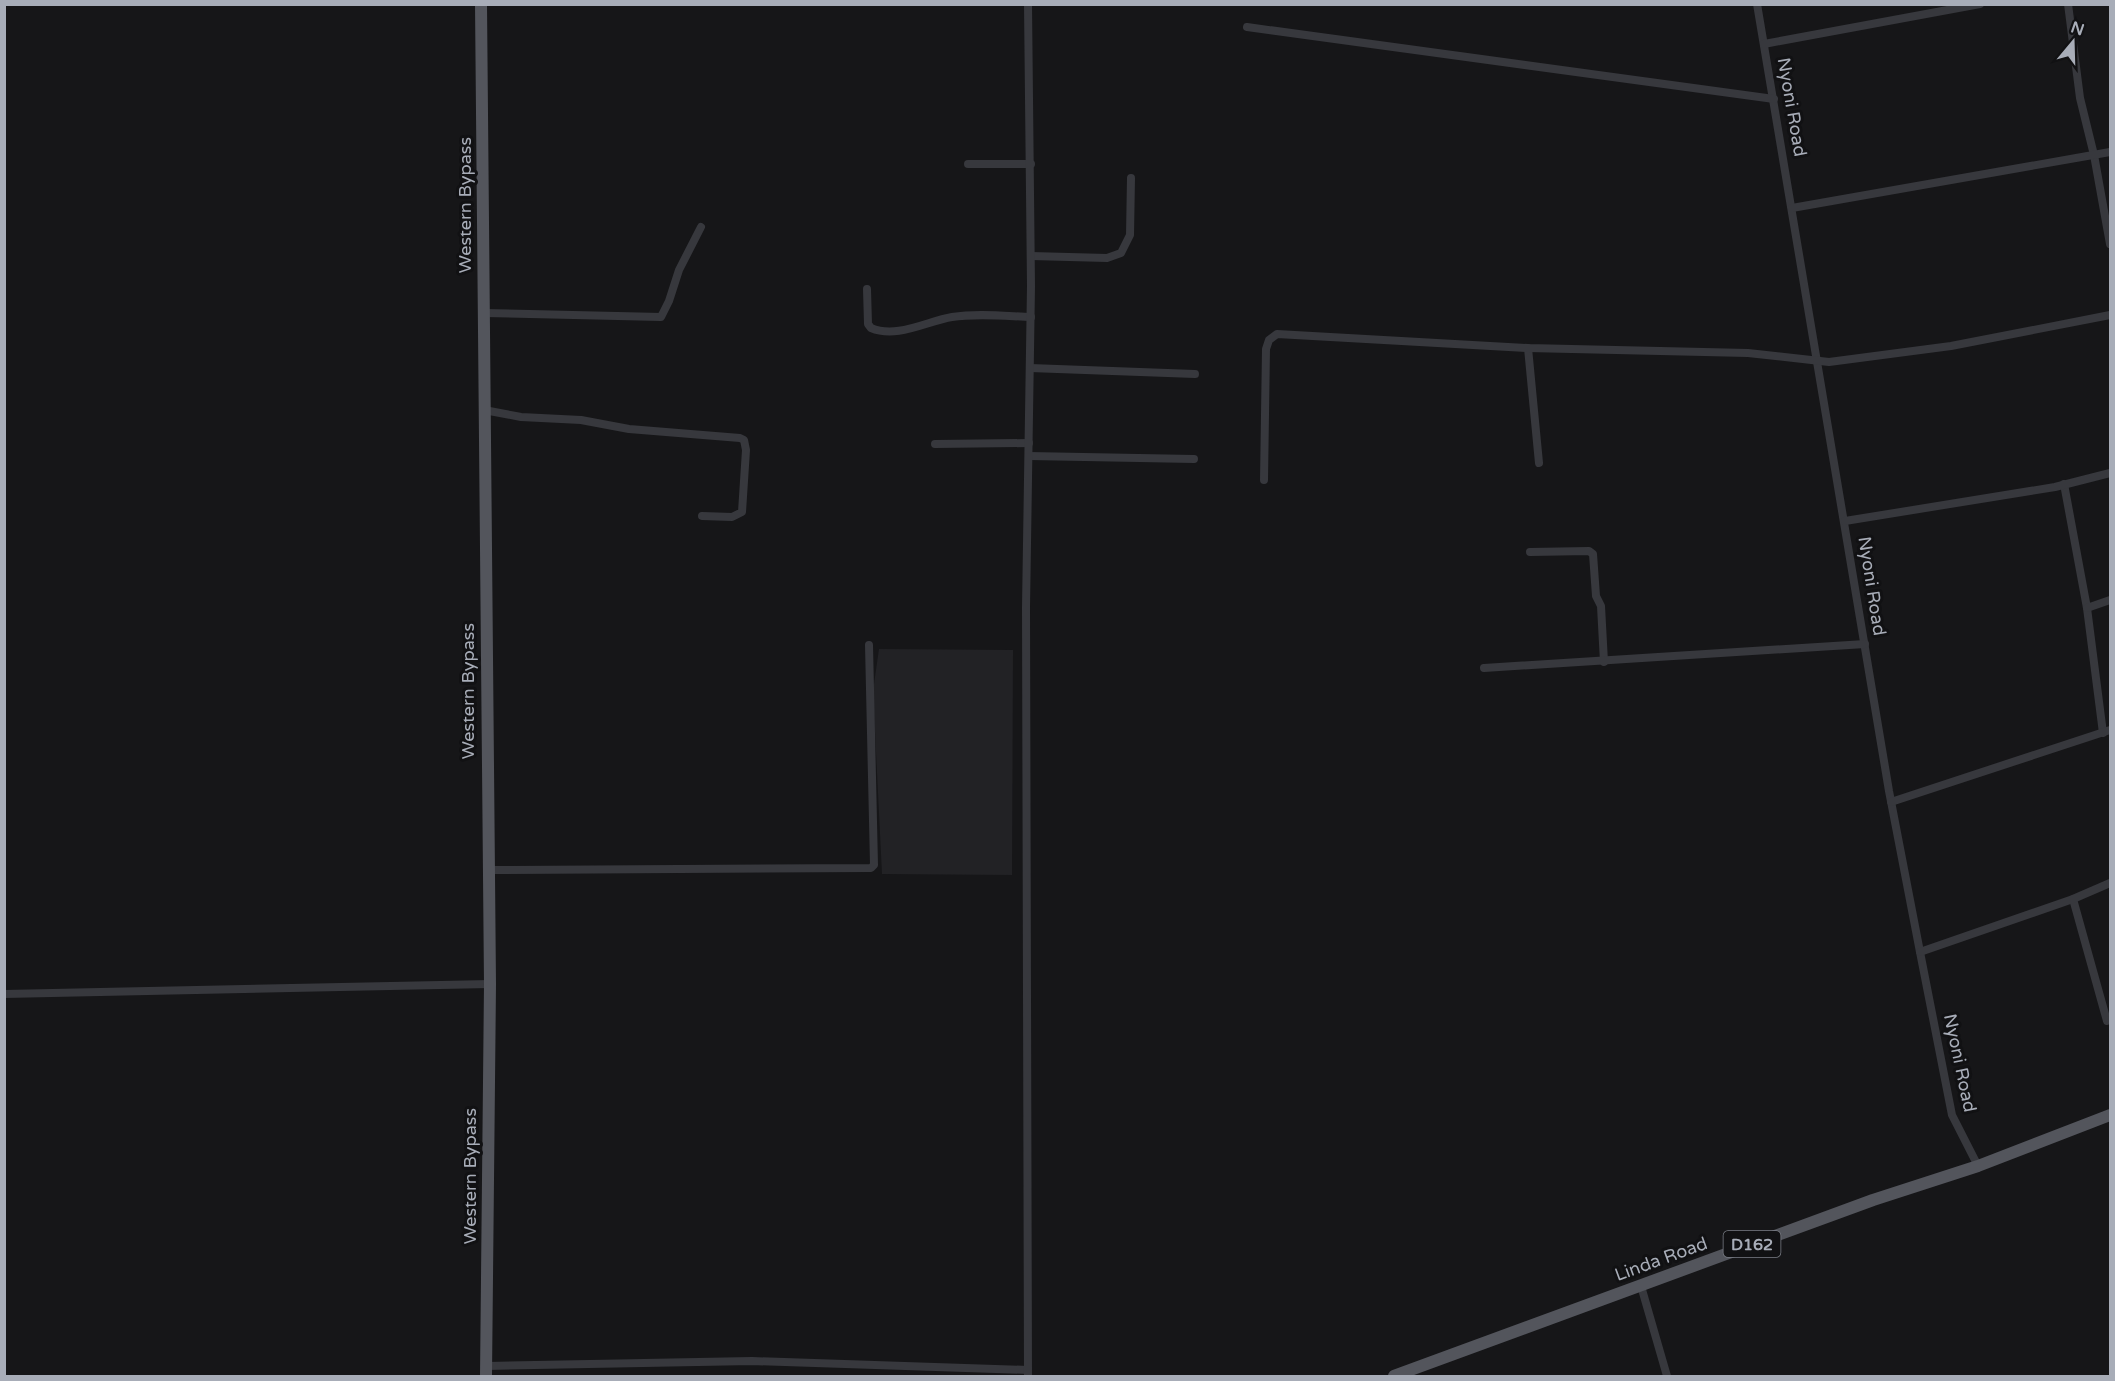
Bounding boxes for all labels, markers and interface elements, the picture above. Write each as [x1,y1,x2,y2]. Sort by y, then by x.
north arrow [2043,12,2103,72]
text: N [2068,17,2087,40]
street label: Nyoni Road [1772,56,1812,158]
street label: Western Bypass [454,137,476,273]
street label: Nyoni Road [1853,535,1891,637]
street label: Western Bypass [457,623,479,759]
street label: Nyoni Road [1939,1012,1981,1114]
street label: Western Bypass [459,1108,481,1244]
road number: D162 [1724,1231,1780,1257]
street label: Linda Road [1612,1232,1710,1286]

